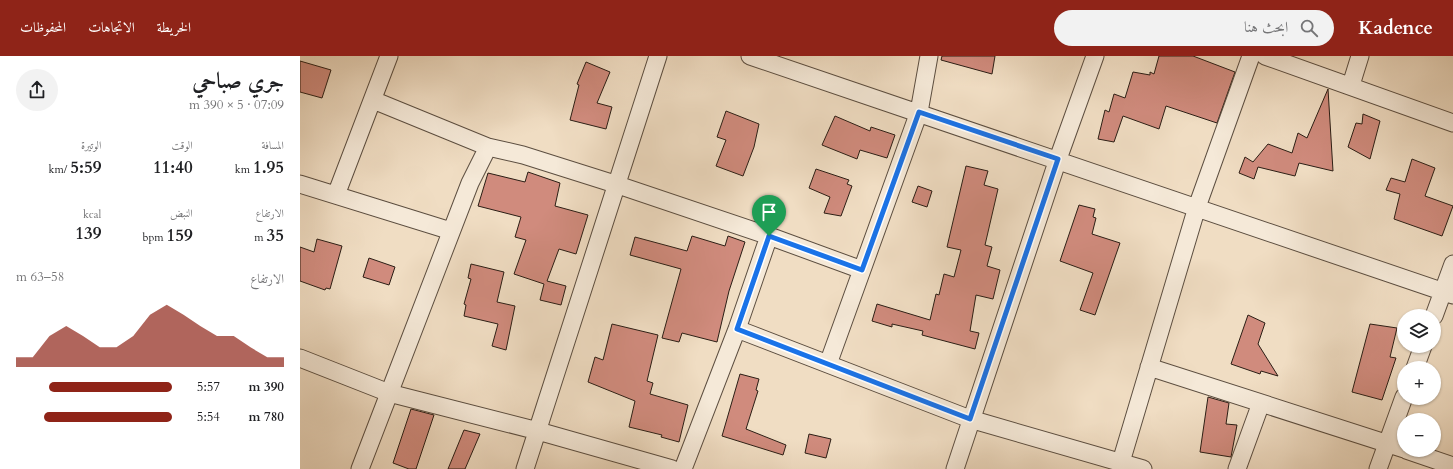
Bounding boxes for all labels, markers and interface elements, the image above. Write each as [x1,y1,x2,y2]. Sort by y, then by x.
search box [1054,10,1334,46]
text: Kadence [1358,15,1433,41]
text: ابحث هنا [1244,17,1288,37]
icon: search [1298,17,1320,39]
text: المحفوظات [20,18,66,37]
text: الاتجاهات [88,18,135,37]
text: الخريطة [157,18,191,37]
text: جري صباحي [192,66,284,96]
button: share [16,69,58,111]
text: 07:09 · 5 × 390 m [189,96,284,114]
text: الوتيرة [81,138,101,153]
text: الوقت [172,138,193,153]
text: المسافة [262,138,284,153]
text: 5:59 [70,156,101,179]
text: 11:40 [153,156,193,179]
text: 1.95 [253,156,284,179]
text: /km [49,162,70,177]
text: km [235,162,253,177]
pin [752,195,786,236]
icon: arrive [758,201,780,223]
text: النبض [170,206,193,221]
text: الارتفاع [255,206,284,221]
text: kcal [83,207,101,222]
text: 139 [75,222,101,245]
text: 159 [167,224,193,247]
text: 35 [267,224,284,247]
text: bpm [143,230,167,245]
text: m [254,230,267,245]
text: 58–63 m [16,268,64,286]
text: الارتفاع [250,270,284,288]
map controls [1397,309,1441,457]
button: layers [1397,309,1441,353]
button: + [1397,361,1441,405]
text: 5:57 [197,378,220,396]
text: 390 m [249,378,284,396]
text: 5:54 [197,408,220,426]
text: 780 m [249,408,284,426]
button: − [1397,413,1441,457]

